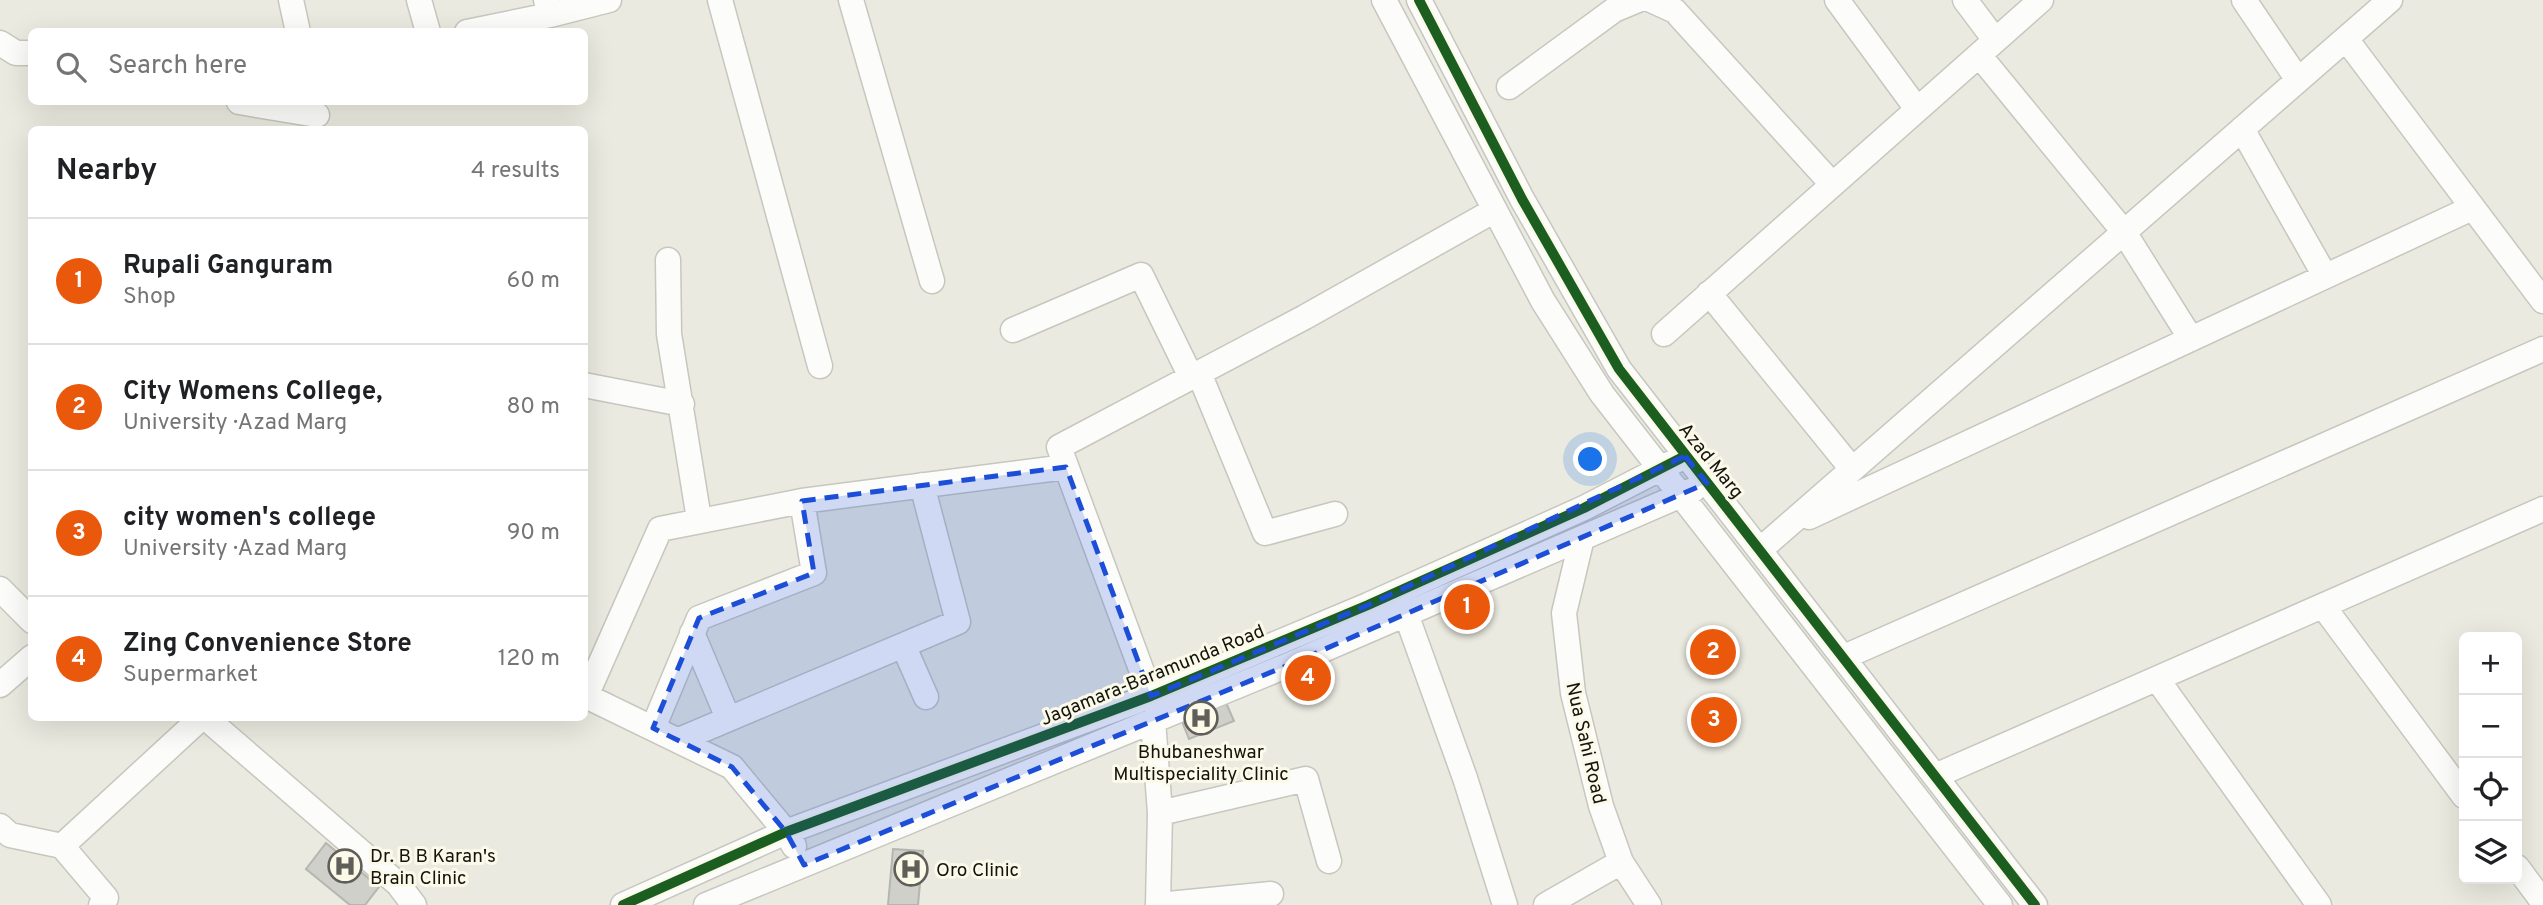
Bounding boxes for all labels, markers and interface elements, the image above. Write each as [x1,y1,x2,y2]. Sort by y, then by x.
search box [28,28,588,105]
icon: search [52,48,90,86]
text: Search here [108,50,247,83]
text: Nearby [56,153,157,190]
text: 4 results [471,157,560,186]
text: Rupali Ganguram [123,250,333,283]
text: 1 [74,267,84,296]
text: 60 m [507,267,560,296]
text: Shop [123,283,176,312]
text: City Womens College, [123,376,382,409]
text: 2 [72,393,86,422]
text: 80 m [507,393,560,422]
text: University · Azad Marg [123,409,347,438]
street label: Azad Marg [1673,419,1748,504]
your location [1573,442,1607,476]
text: city women's college [123,502,376,535]
text: 3 [72,519,86,548]
text: 90 m [507,519,560,548]
text: University · Azad Marg [123,535,347,564]
pin: 1 [1444,581,1490,633]
street label: Jagamara-Baramunda Road [1037,620,1268,732]
pin: 2 [1690,626,1736,678]
text: Zing Convenience Store [123,628,412,661]
map controls [2459,632,2522,884]
button: + [2459,632,2522,695]
text: 4 [72,645,86,674]
text: 120 m [498,645,560,674]
pin: 4 [1285,652,1331,704]
text: Supermarket [123,661,258,690]
street label: Nua Sahi Road [1559,680,1611,807]
pin: 3 [1691,694,1737,746]
button: − [2459,695,2522,758]
hospital icon: Bhubaneshwar Multispeciality Clinic [1182,699,1220,737]
place label: Bhubaneshwar Multispeciality Clinic [1113,741,1289,787]
button: locate [2459,758,2522,821]
button: layers [2459,821,2522,884]
place label: Dr. B B Karan's Brain Clinic [370,845,496,891]
hospital icon: Dr. B B Karan's Brain Clinic [326,847,364,885]
hospital icon: Oro Clinic [892,850,930,888]
place label: Oro Clinic [936,859,1019,883]

